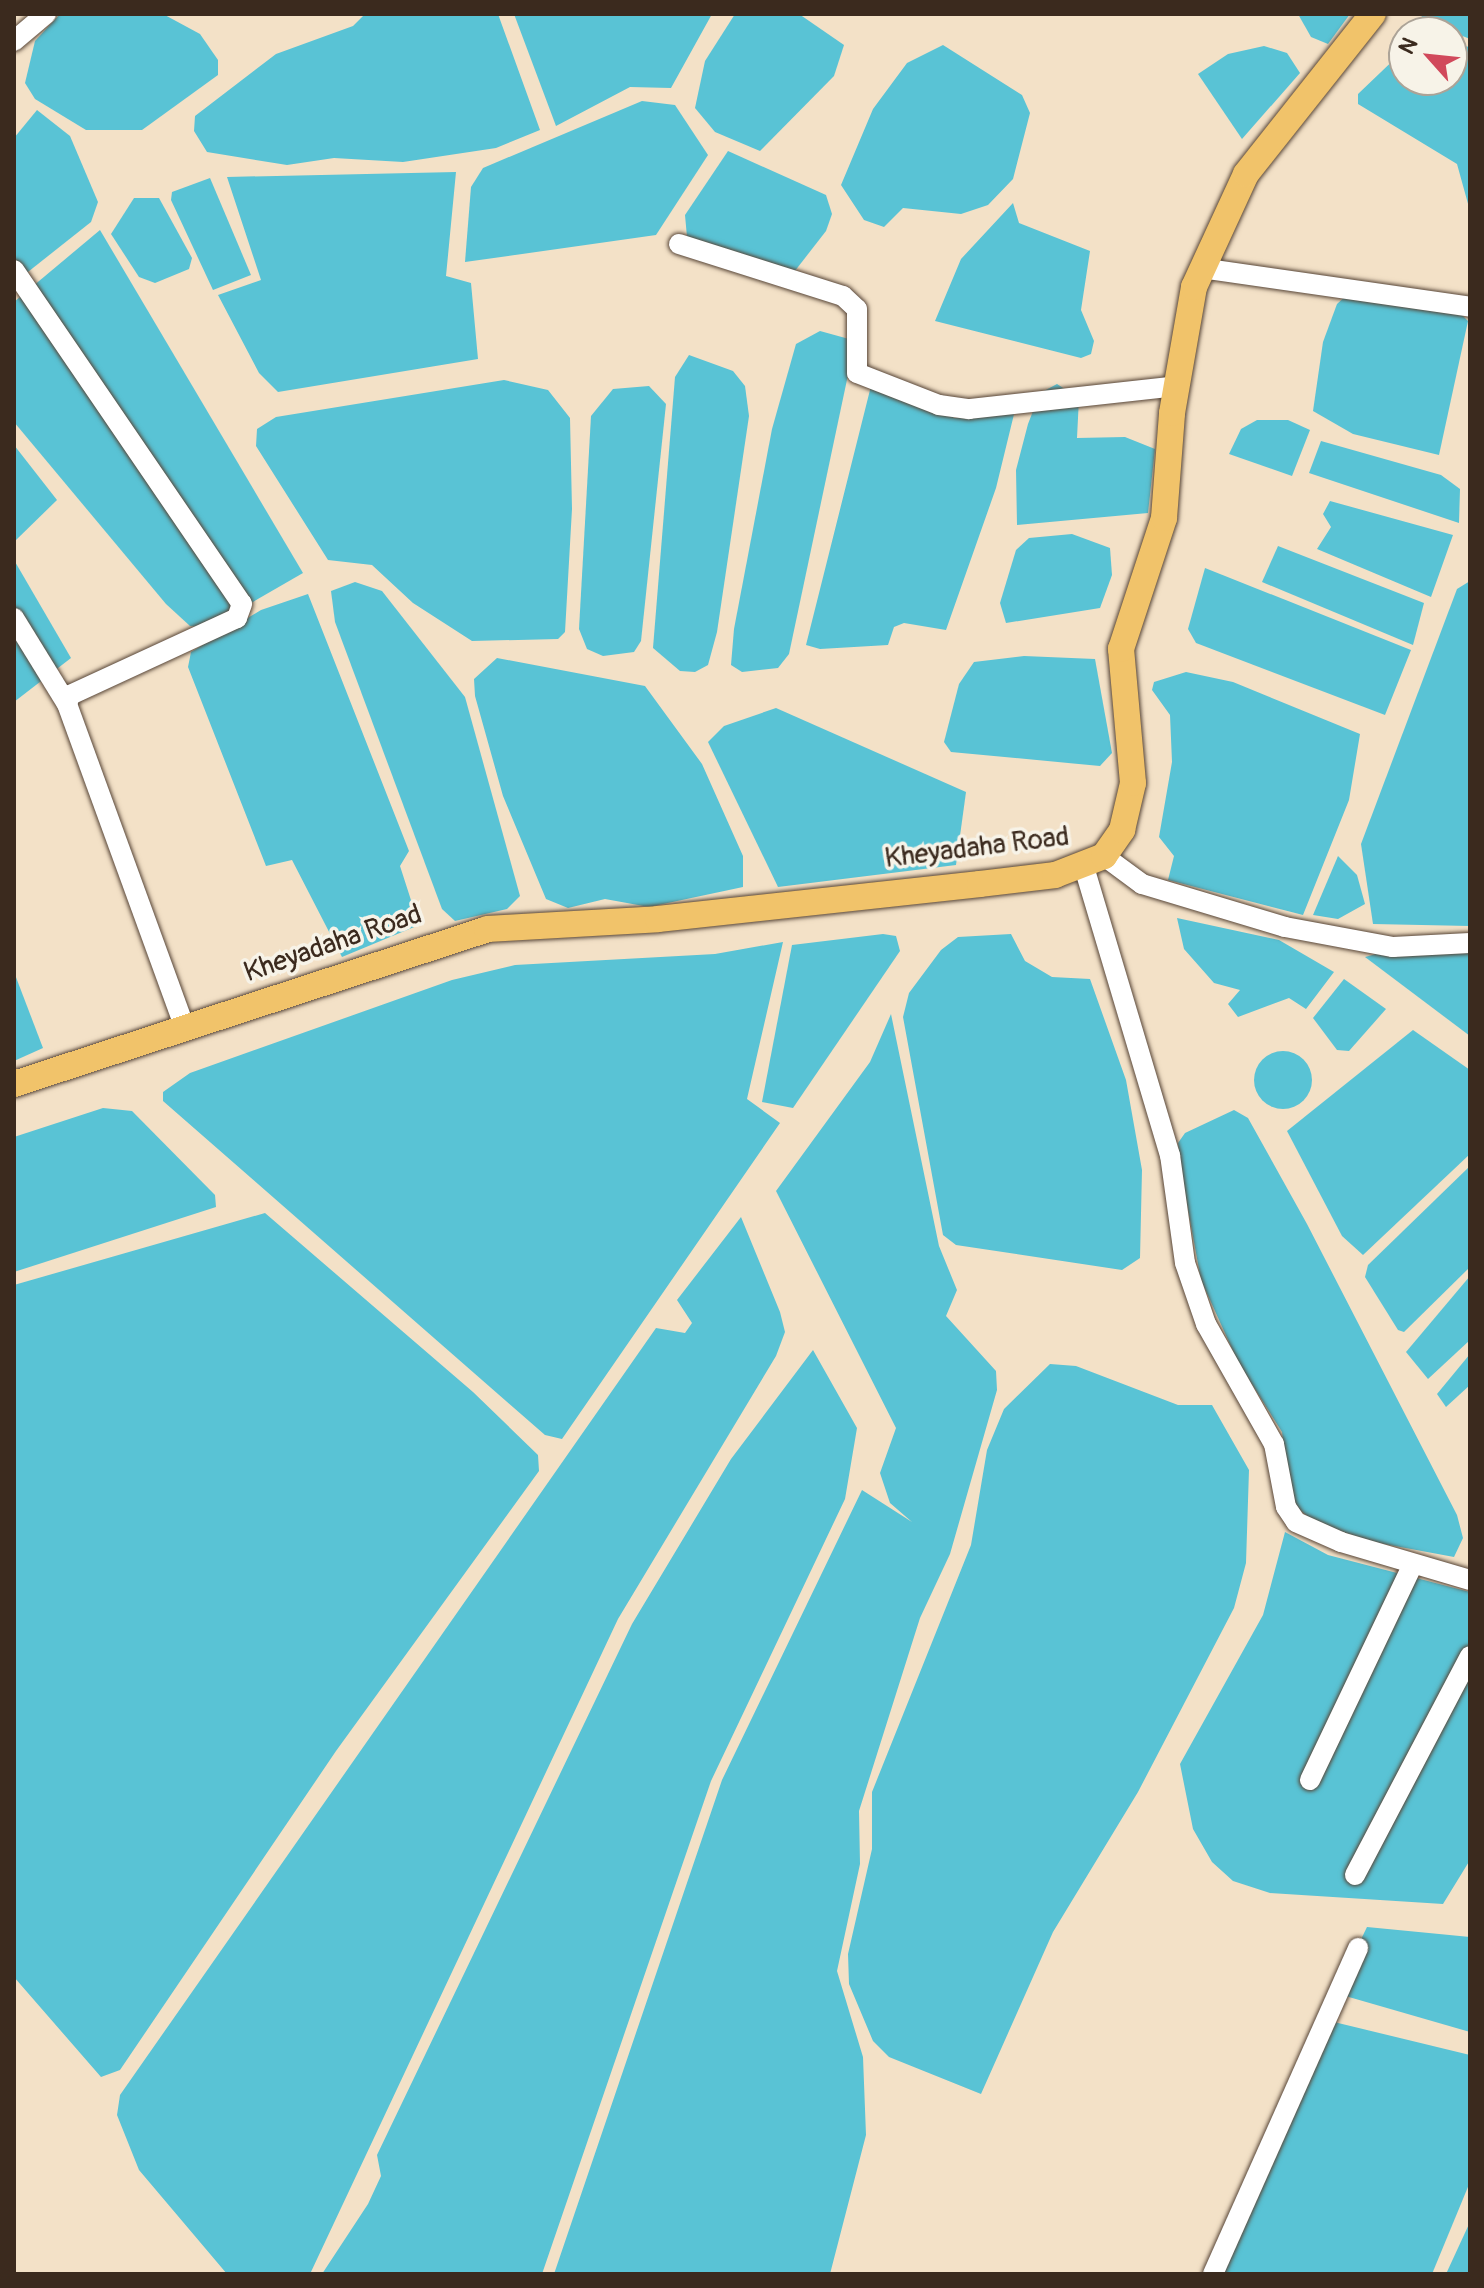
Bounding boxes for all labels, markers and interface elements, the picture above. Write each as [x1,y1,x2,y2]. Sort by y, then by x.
north arrow [1388,16,1468,96]
text: N [1393,33,1424,59]
street label: Kheyadaha Road [883,820,1071,876]
street label: Kheyadaha Road [240,898,426,990]

